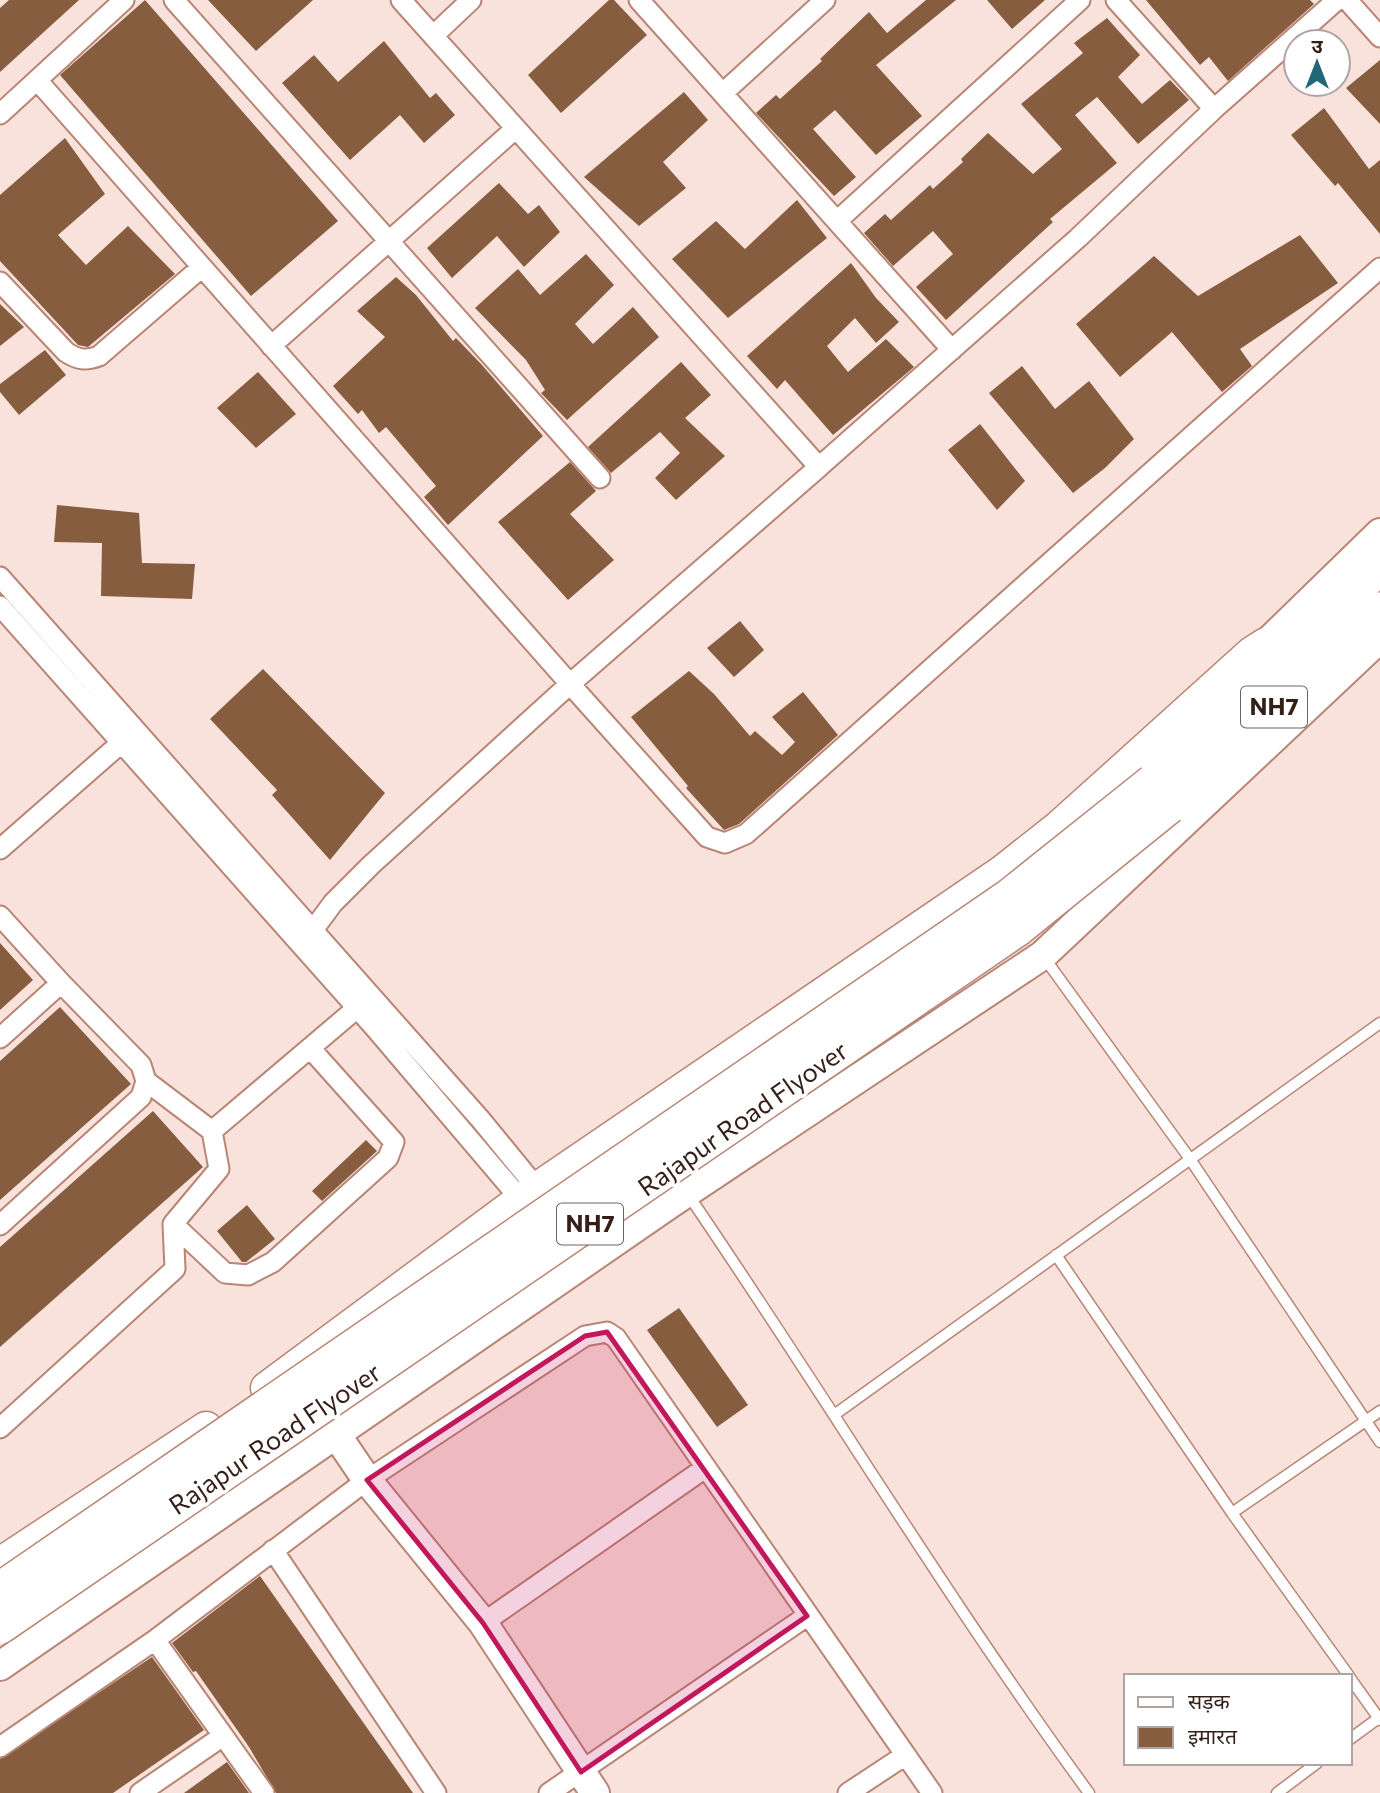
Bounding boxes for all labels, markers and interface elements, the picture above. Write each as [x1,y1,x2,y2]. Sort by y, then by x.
north arrow [1282,28,1352,98]
text: उ [1311,34,1323,57]
road number: NH7 [1241,686,1307,728]
street label: Rajapur Road Flyover [631,1034,853,1202]
road number: NH7 [557,1204,623,1244]
street label: Rajapur Road Flyover [162,1355,386,1520]
legend [1124,1674,1352,1765]
text: सड़क [1188,1688,1230,1713]
text: इमारत [1188,1723,1238,1748]

